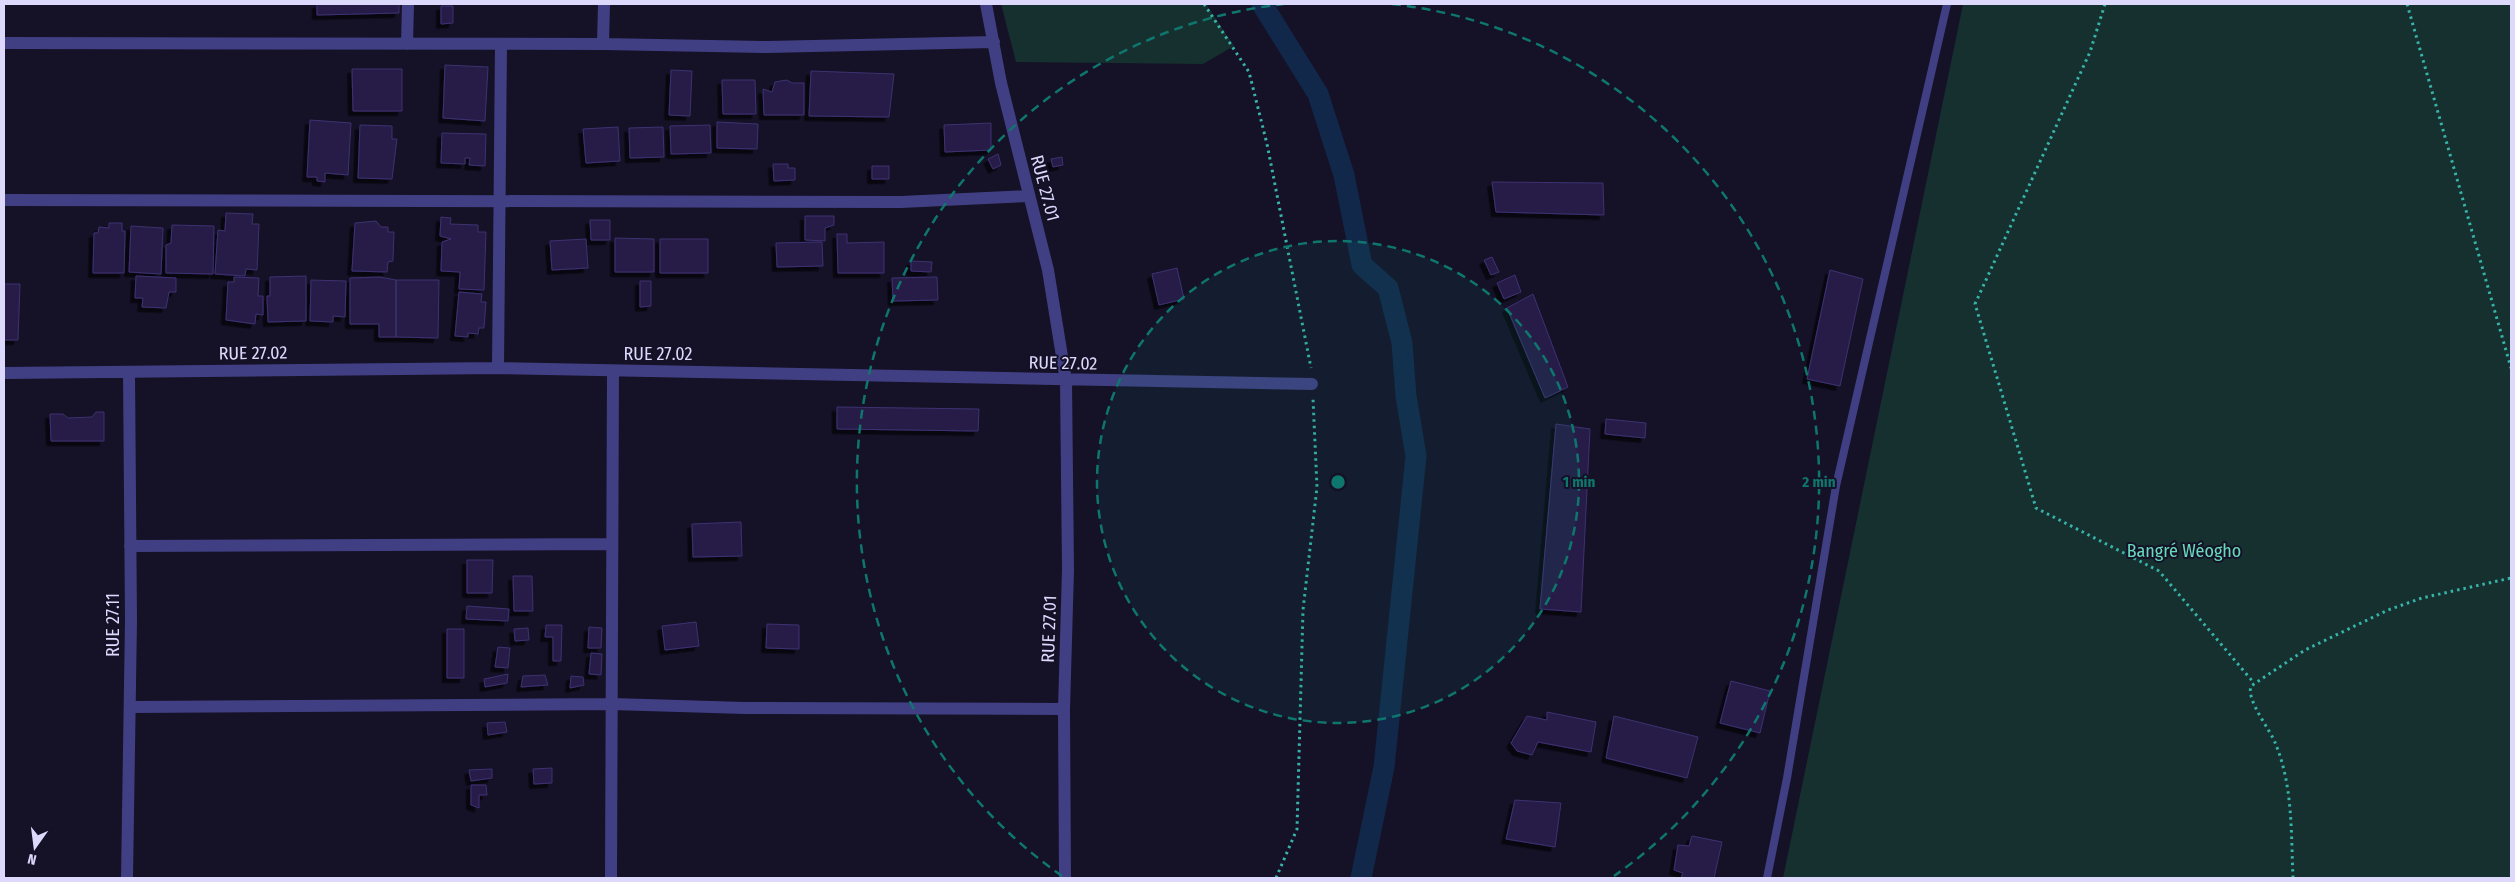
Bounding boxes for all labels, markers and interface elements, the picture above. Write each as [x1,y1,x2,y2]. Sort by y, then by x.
street label: RUE 27.01 [1026,153,1064,223]
street label: RUE 27.02 [218,341,288,365]
street label: RUE 27.02 [624,343,692,365]
street label: RUE 27.02 [1028,351,1098,375]
centre of rings [1329,473,1347,491]
text: 1 min [1563,473,1595,491]
text: 2 min [1801,473,1836,491]
park label: Bangré Wéogho [2127,540,2241,562]
street label: RUE 27.11 [102,593,124,657]
street label: RUE 27.01 [1037,595,1061,663]
north arrow [10,822,60,872]
text: N [26,850,38,868]

